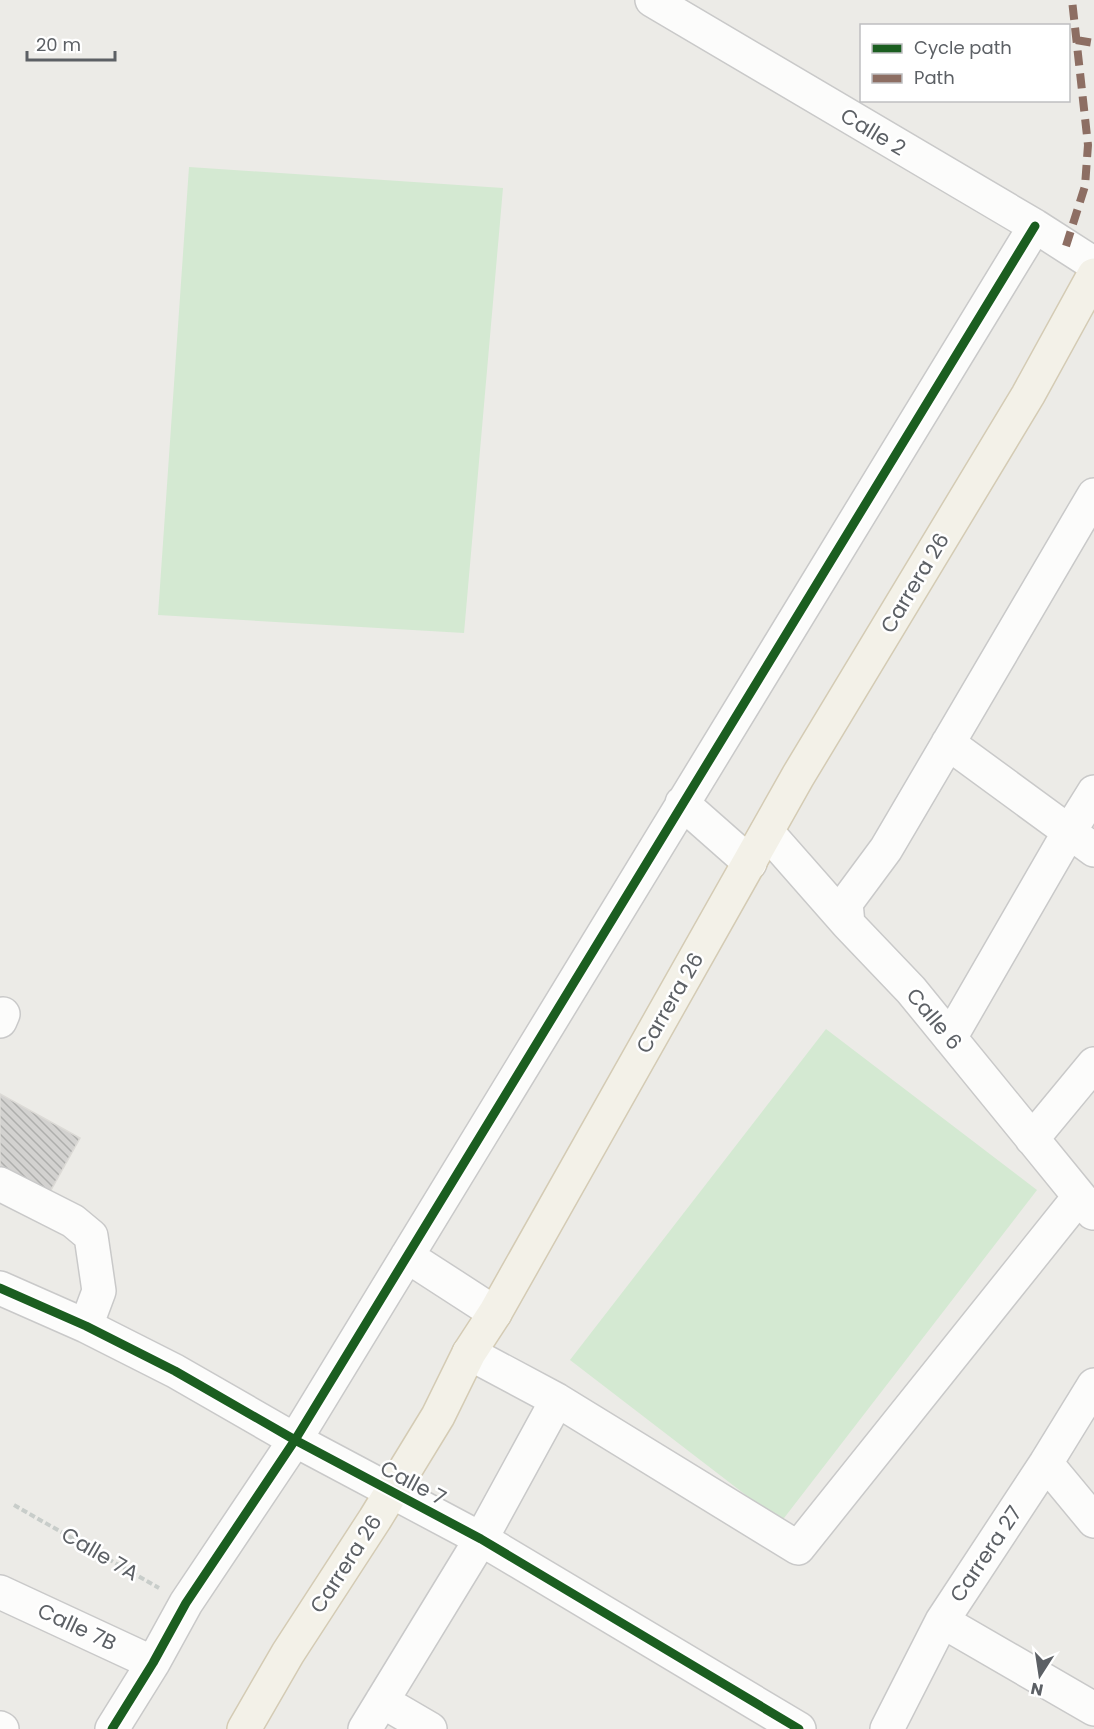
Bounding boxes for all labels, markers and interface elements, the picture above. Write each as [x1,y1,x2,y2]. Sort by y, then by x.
scale bar [27,24,116,62]
legend [860,24,1070,102]
text: 20 m [36,32,81,57]
text: Cycle path [914,35,1012,60]
text: Path [914,65,955,90]
street label: Calle 2 [835,101,911,162]
street label: Carrera 26 [873,527,956,638]
street label: Carrera 26 [629,947,710,1059]
street label: Calle 6 [900,982,969,1056]
street label: Calle 7 [375,1453,451,1512]
street label: Carrera 27 [943,1500,1028,1608]
street label: Carrera 26 [303,1509,388,1619]
street label: Calle 7A [56,1520,144,1587]
street label: Calle 7B [33,1596,121,1657]
north arrow [1010,1645,1070,1705]
text: N [1029,1677,1045,1702]

